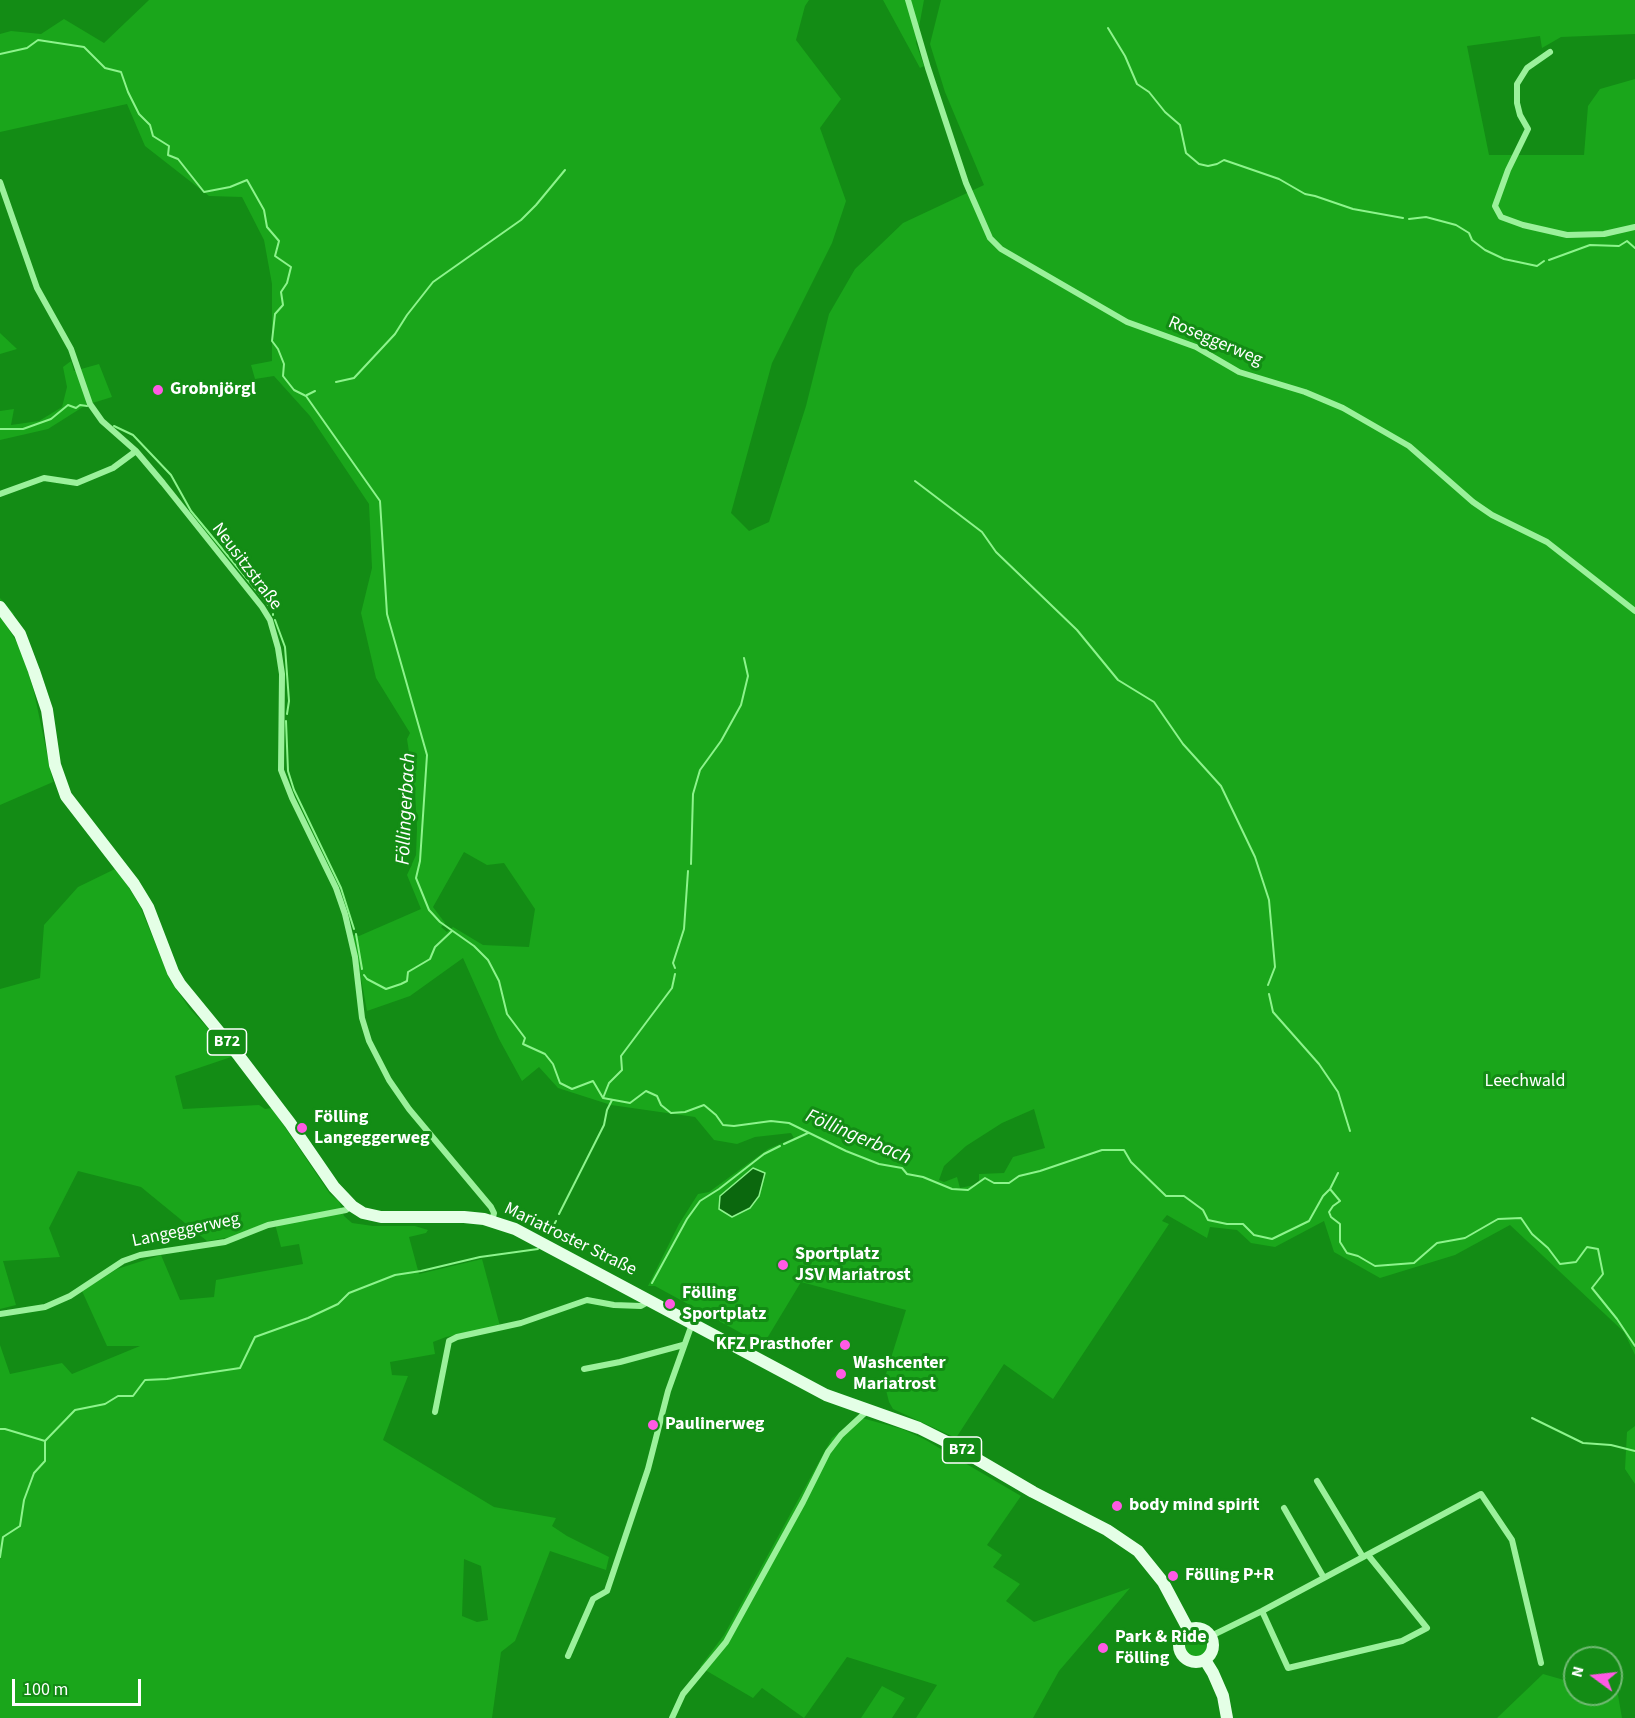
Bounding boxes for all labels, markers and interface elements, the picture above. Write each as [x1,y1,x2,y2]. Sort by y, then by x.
street label: Roseggerweg [1165,312,1265,372]
place label: Grobnjörgl [170,379,256,401]
marker: Grobnjörgl [151,383,165,397]
street label: Neusitzstraße [206,519,286,615]
water label: Föllingerbach [392,752,422,866]
road number: B72 [208,1029,246,1055]
park label: Leechwald [1485,1071,1565,1093]
water label: Föllingerbach [802,1105,914,1171]
place label: Fölling Langeggerweg [314,1107,430,1150]
marker: Fölling Langeggerweg [295,1121,309,1135]
street label: Mariatroster Straße [500,1199,640,1281]
street label: Langeggerweg [130,1209,242,1253]
place label: Sportplatz JSV Mariatrost [795,1244,911,1286]
marker: Sportplatz JSV Mariatrost [776,1258,790,1272]
place label: Fölling Sportplatz [682,1283,766,1326]
marker: Fölling Sportplatz [663,1297,677,1311]
place label: KFZ Prasthofer [716,1334,833,1356]
marker: KFZ Prasthofer [838,1338,852,1352]
place label: Washcenter Mariatrost [853,1353,946,1396]
marker: Washcenter Mariatrost [834,1367,848,1381]
place label: Paulinerweg [665,1414,764,1436]
marker: Paulinerweg [646,1418,660,1432]
road number: B72 [942,1437,982,1463]
place label: body mind spirit [1129,1495,1259,1517]
marker: body mind spirit [1110,1499,1124,1513]
place label: Fölling P+R [1185,1565,1274,1587]
marker: Fölling P+R [1166,1569,1180,1583]
place label: Park & Ride Fölling [1115,1627,1206,1670]
marker: Park & Ride Fölling [1096,1641,1110,1655]
north arrow [1563,1646,1623,1706]
text: N [1566,1664,1590,1680]
scale bar [15,1667,144,1705]
text: 100 m [23,1677,68,1702]

